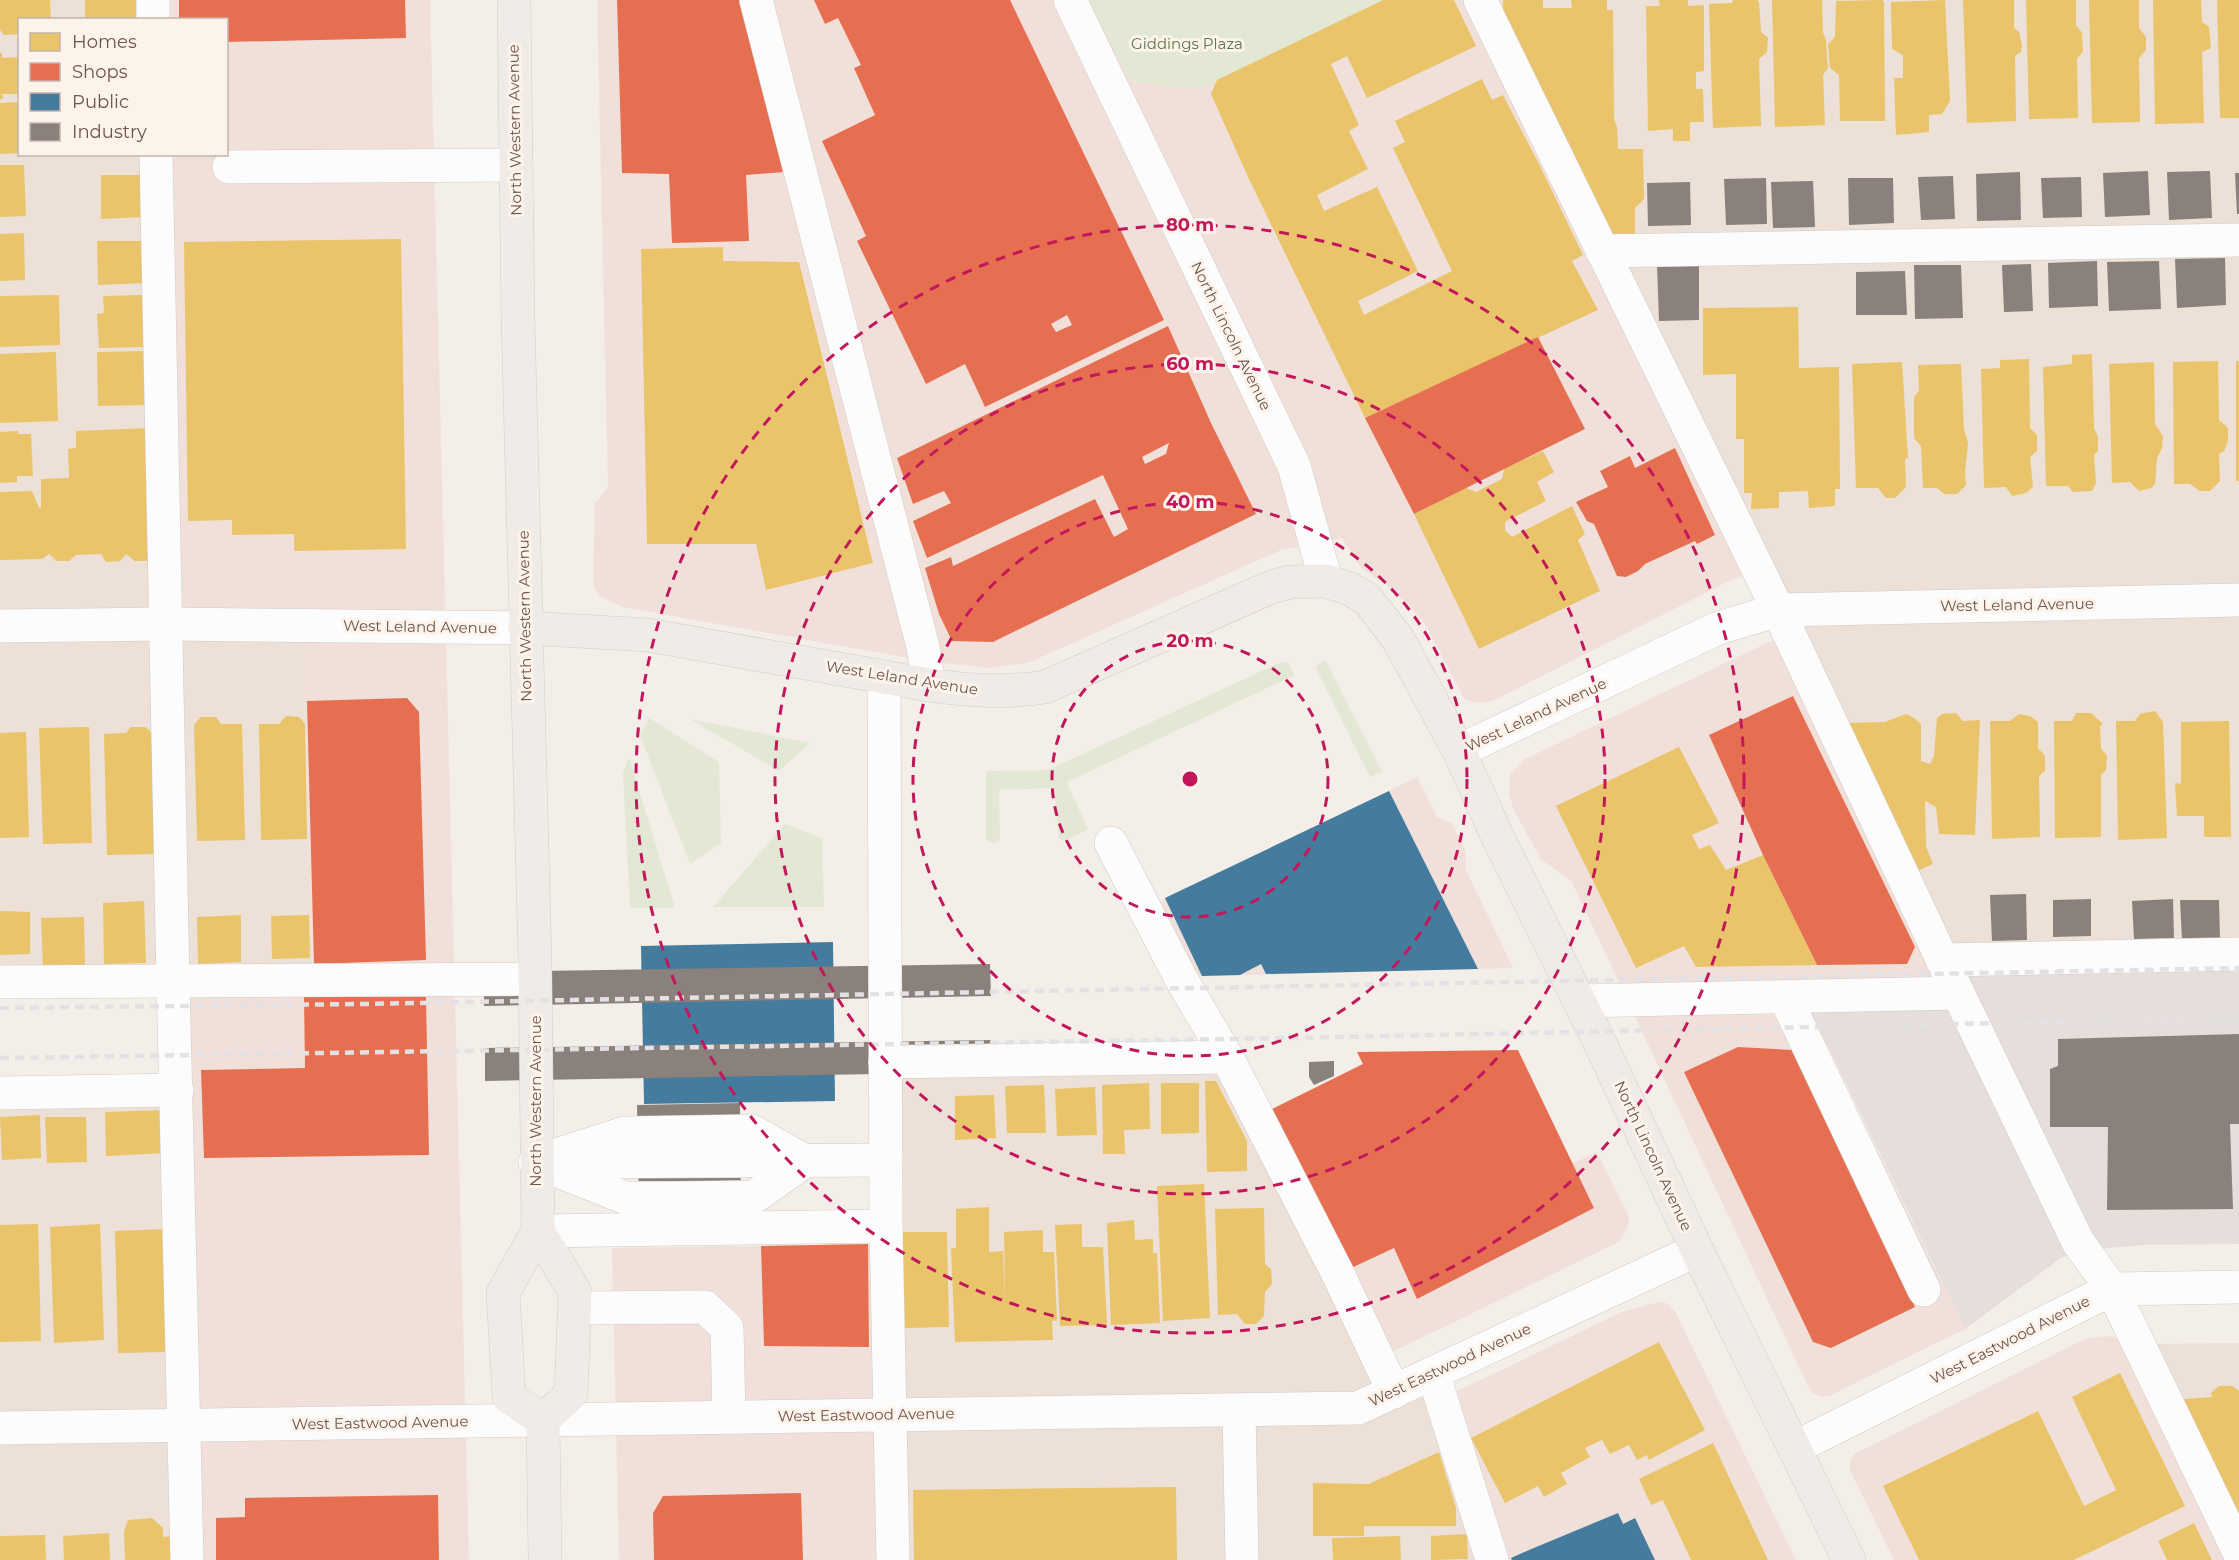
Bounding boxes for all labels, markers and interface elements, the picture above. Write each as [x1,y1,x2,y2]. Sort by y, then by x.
legend [18,18,228,156]
text: Homes [72,31,137,53]
park label: Giddings Plaza [1131,34,1243,53]
street label: North Western Avenue [504,44,525,216]
text: Shops [72,61,128,83]
text: Public [72,91,129,113]
text: Industry [72,121,147,143]
text: 80 m [1166,214,1214,236]
street label: North Lincoln Avenue [1187,258,1276,413]
text: 60 m [1166,353,1214,375]
text: 40 m [1166,491,1214,513]
street label: North Western Avenue [514,530,535,702]
street label: West Leland Avenue [1940,594,2094,615]
street label: West Leland Avenue [343,616,497,637]
text: 20 m [1167,630,1213,652]
street label: West Leland Avenue [825,656,980,699]
street label: West Leland Avenue [1462,673,1609,756]
centre of rings [1180,769,1200,789]
street label: North Western Avenue [526,1015,545,1187]
street label: North Lincoln Avenue [1610,1078,1697,1234]
street label: West Eastwood Avenue [1927,1291,2093,1388]
street label: West Eastwood Avenue [1366,1319,1534,1411]
street label: West Eastwood Avenue [777,1403,955,1426]
street label: West Eastwood Avenue [291,1411,469,1434]

